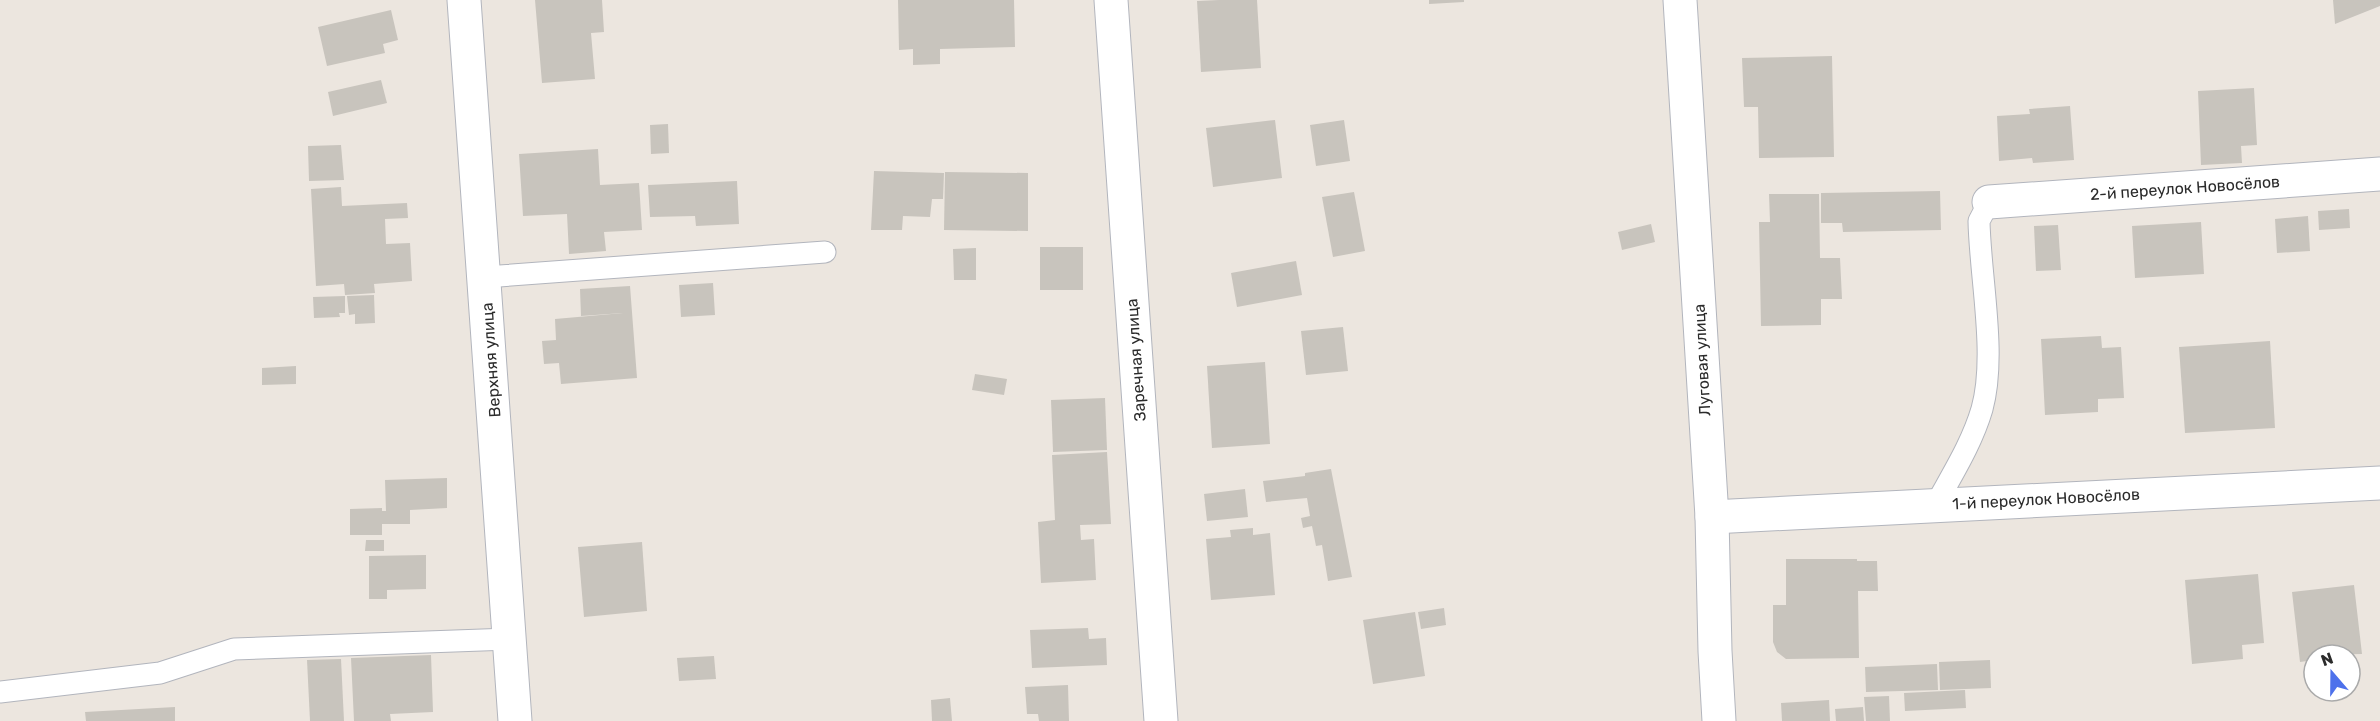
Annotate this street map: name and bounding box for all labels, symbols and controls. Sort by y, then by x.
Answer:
street label: 2-й переулок Новосёлов [2089,172,2281,204]
street label: Заречная улица [1122,298,1150,422]
street label: Верхняя улица [478,302,504,418]
street label: Луговая улица [1690,303,1714,417]
street label: 1-й переулок Новосёлов [1952,485,2140,513]
north arrow [2302,643,2362,703]
text: N [2318,648,2336,670]

